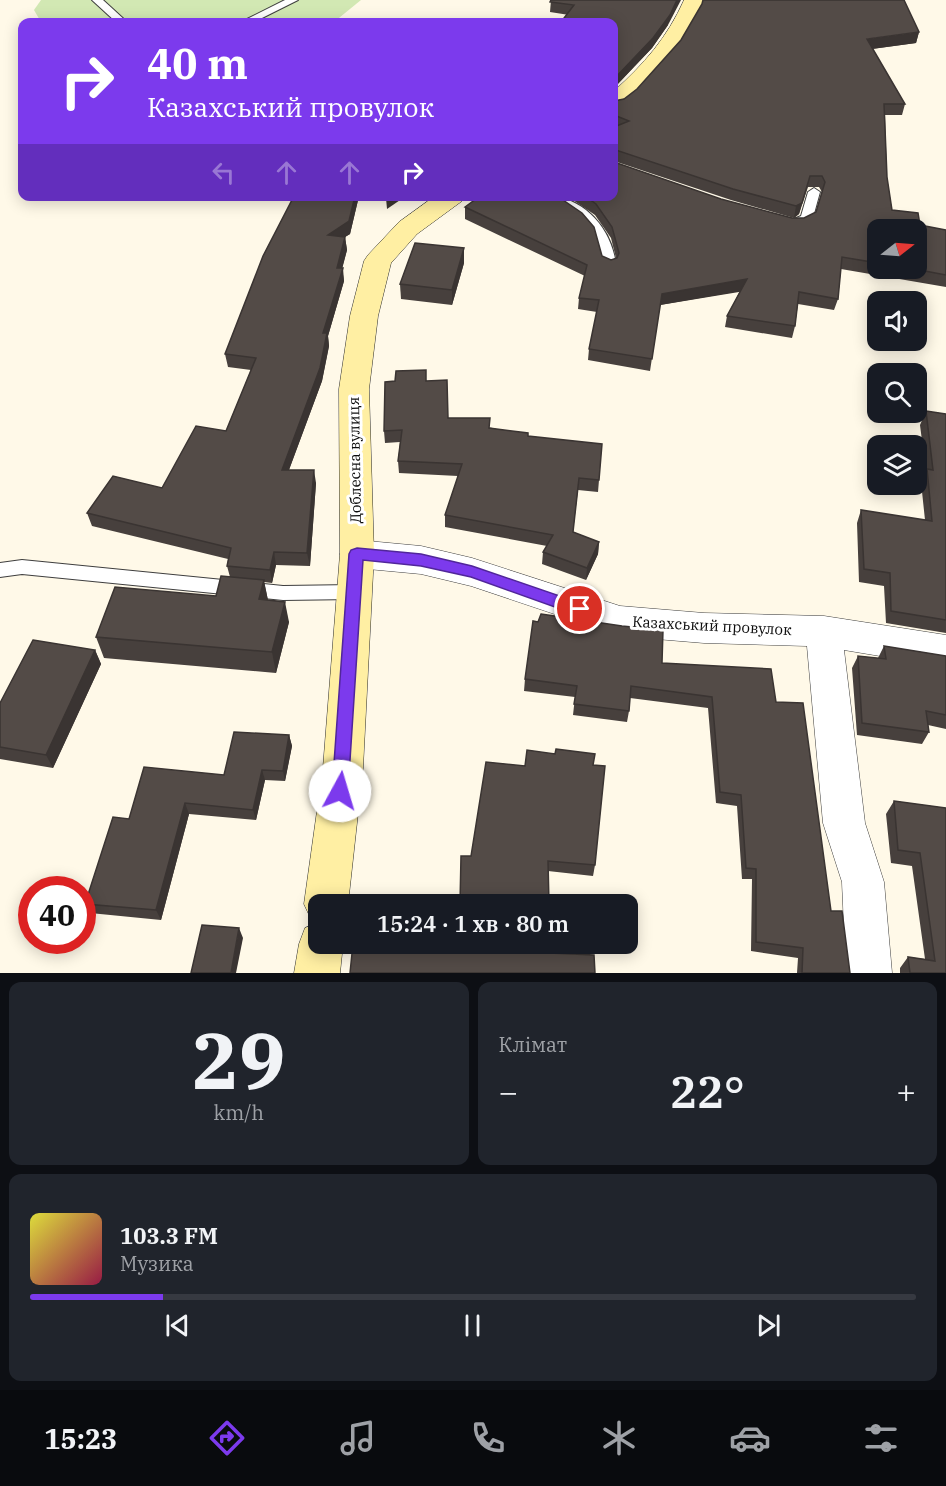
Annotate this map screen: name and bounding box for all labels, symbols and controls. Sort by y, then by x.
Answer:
text: 40 m [147,36,248,91]
icon: right [48,42,126,120]
text: Казахський провулок [147,89,434,124]
icon: left [207,156,240,189]
icon: ahead [270,156,303,189]
icon: ahead [333,156,366,189]
icon: right [396,156,429,189]
north arrow [867,219,927,279]
map controls [867,219,927,495]
button: sound [867,291,927,351]
button: search [867,363,927,423]
street label: Доблесна вулиця [344,397,365,523]
button: layers [867,435,927,495]
pin [554,583,605,634]
icon: arrive [563,592,596,625]
street label: Казахський провулок [632,612,792,639]
position arrow [308,759,372,823]
speed limit sign: 40 [18,876,96,954]
text: 15:24 · 1 хв · 80 m [377,909,569,938]
text: 29 [192,1009,286,1110]
text: Клімат [499,1031,567,1058]
text: 22° [670,1062,745,1120]
text: − [499,1070,518,1113]
text: + [896,1070,916,1113]
text: km/h [213,1099,264,1126]
text: 103.3 FM [120,1221,218,1250]
text: Музика [120,1250,194,1277]
icon: previous [161,1309,194,1342]
icon: pause [456,1309,489,1342]
icon: next [752,1309,785,1342]
icon: directions [206,1417,248,1459]
icon: music [337,1417,379,1459]
icon: phone [467,1417,509,1459]
icon: climate [598,1417,640,1459]
icon: car [729,1417,771,1459]
icon: filters [860,1417,902,1459]
text: 15:23 [44,1421,117,1456]

